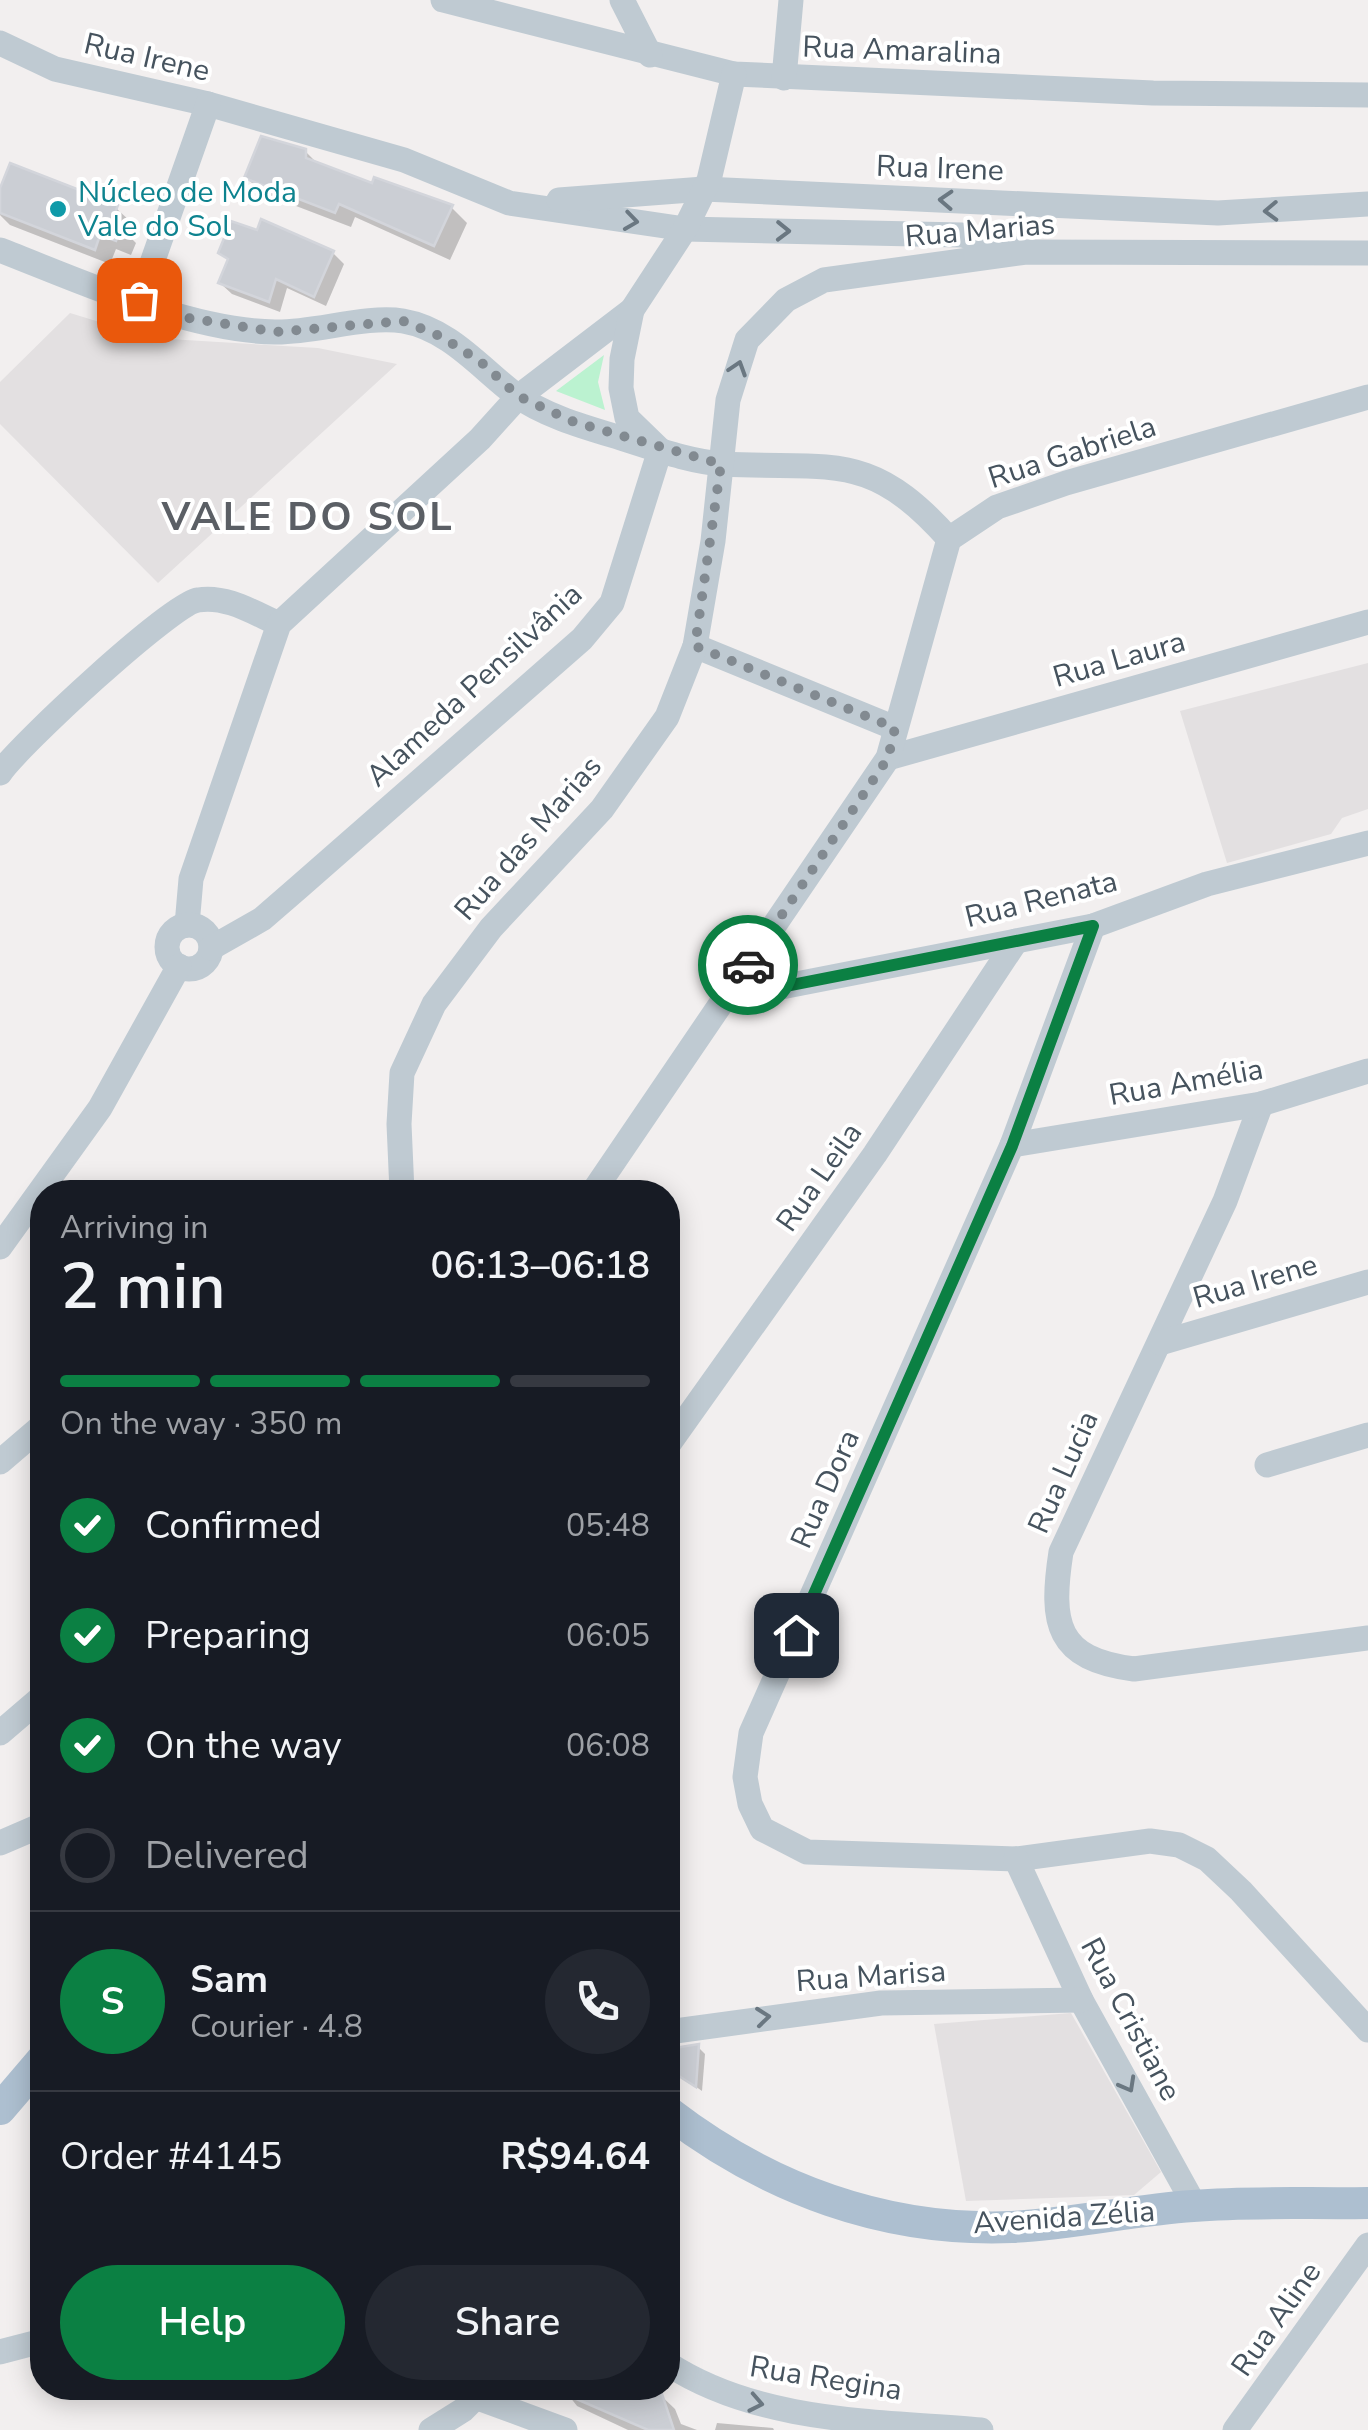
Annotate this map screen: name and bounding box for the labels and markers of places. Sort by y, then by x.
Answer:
place label: Núcleo de Moda Vale do Sol [77,172,297,247]
marker: Núcleo de Moda Vale do Sol [47,198,69,220]
pin [97,258,182,343]
pin [754,1593,839,1678]

